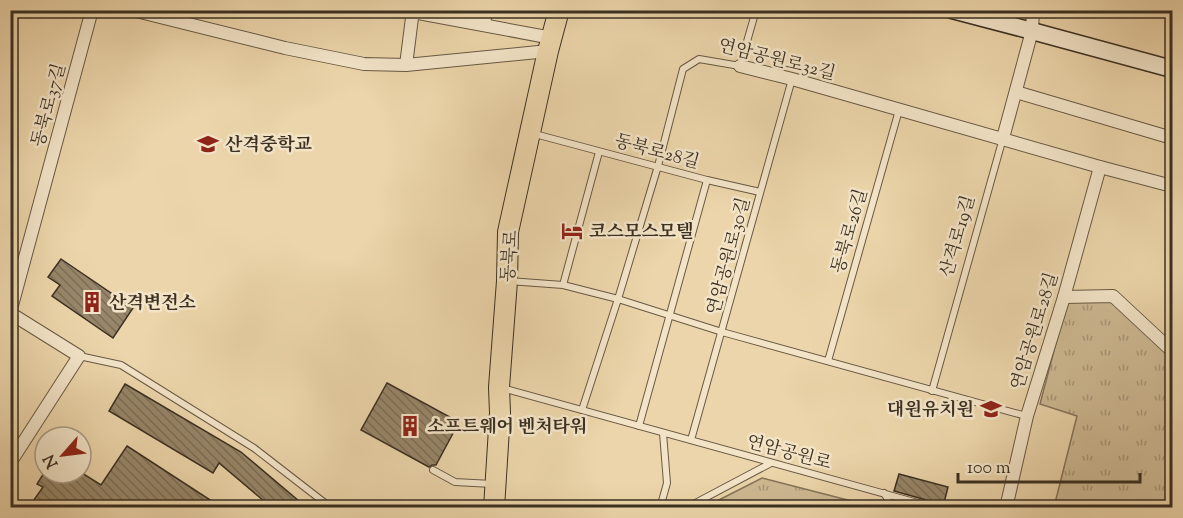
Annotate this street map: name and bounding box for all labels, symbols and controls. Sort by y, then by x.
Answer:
street label: 연암공원로32길 [715,34,838,88]
street label: 동북로37길 [26,61,74,150]
street label: 동북로28길 [611,129,702,177]
school or university icon: 산격중학교 [196,132,220,156]
place label: 산격중학교 [225,133,313,159]
street label: 동북로26길 [826,186,875,277]
street label: 산격로19길 [935,192,983,281]
street label: 연암공원로30길 [702,195,758,318]
hotel icon: 코스모스모텔 [560,219,584,243]
place label: 코스모스모텔 [589,220,693,246]
street label: 동북로 [496,229,526,283]
street label: 연암공원로28길 [1006,270,1066,394]
building icon: 산격변전소 [80,290,104,314]
place label: 산격변전소 [109,291,197,317]
school or university icon: 대원유치원 [979,397,1003,421]
place label: 대원유치원 [887,398,974,424]
building icon: 소프트웨어 벤처타워 [398,414,422,438]
place label: 소프트웨어 벤처타워 [427,415,587,441]
north arrow [33,425,93,485]
street label: 연암공원로 [743,430,834,478]
scale bar [958,446,1140,484]
text: N [39,450,65,472]
text: 100 m [967,456,1011,482]

